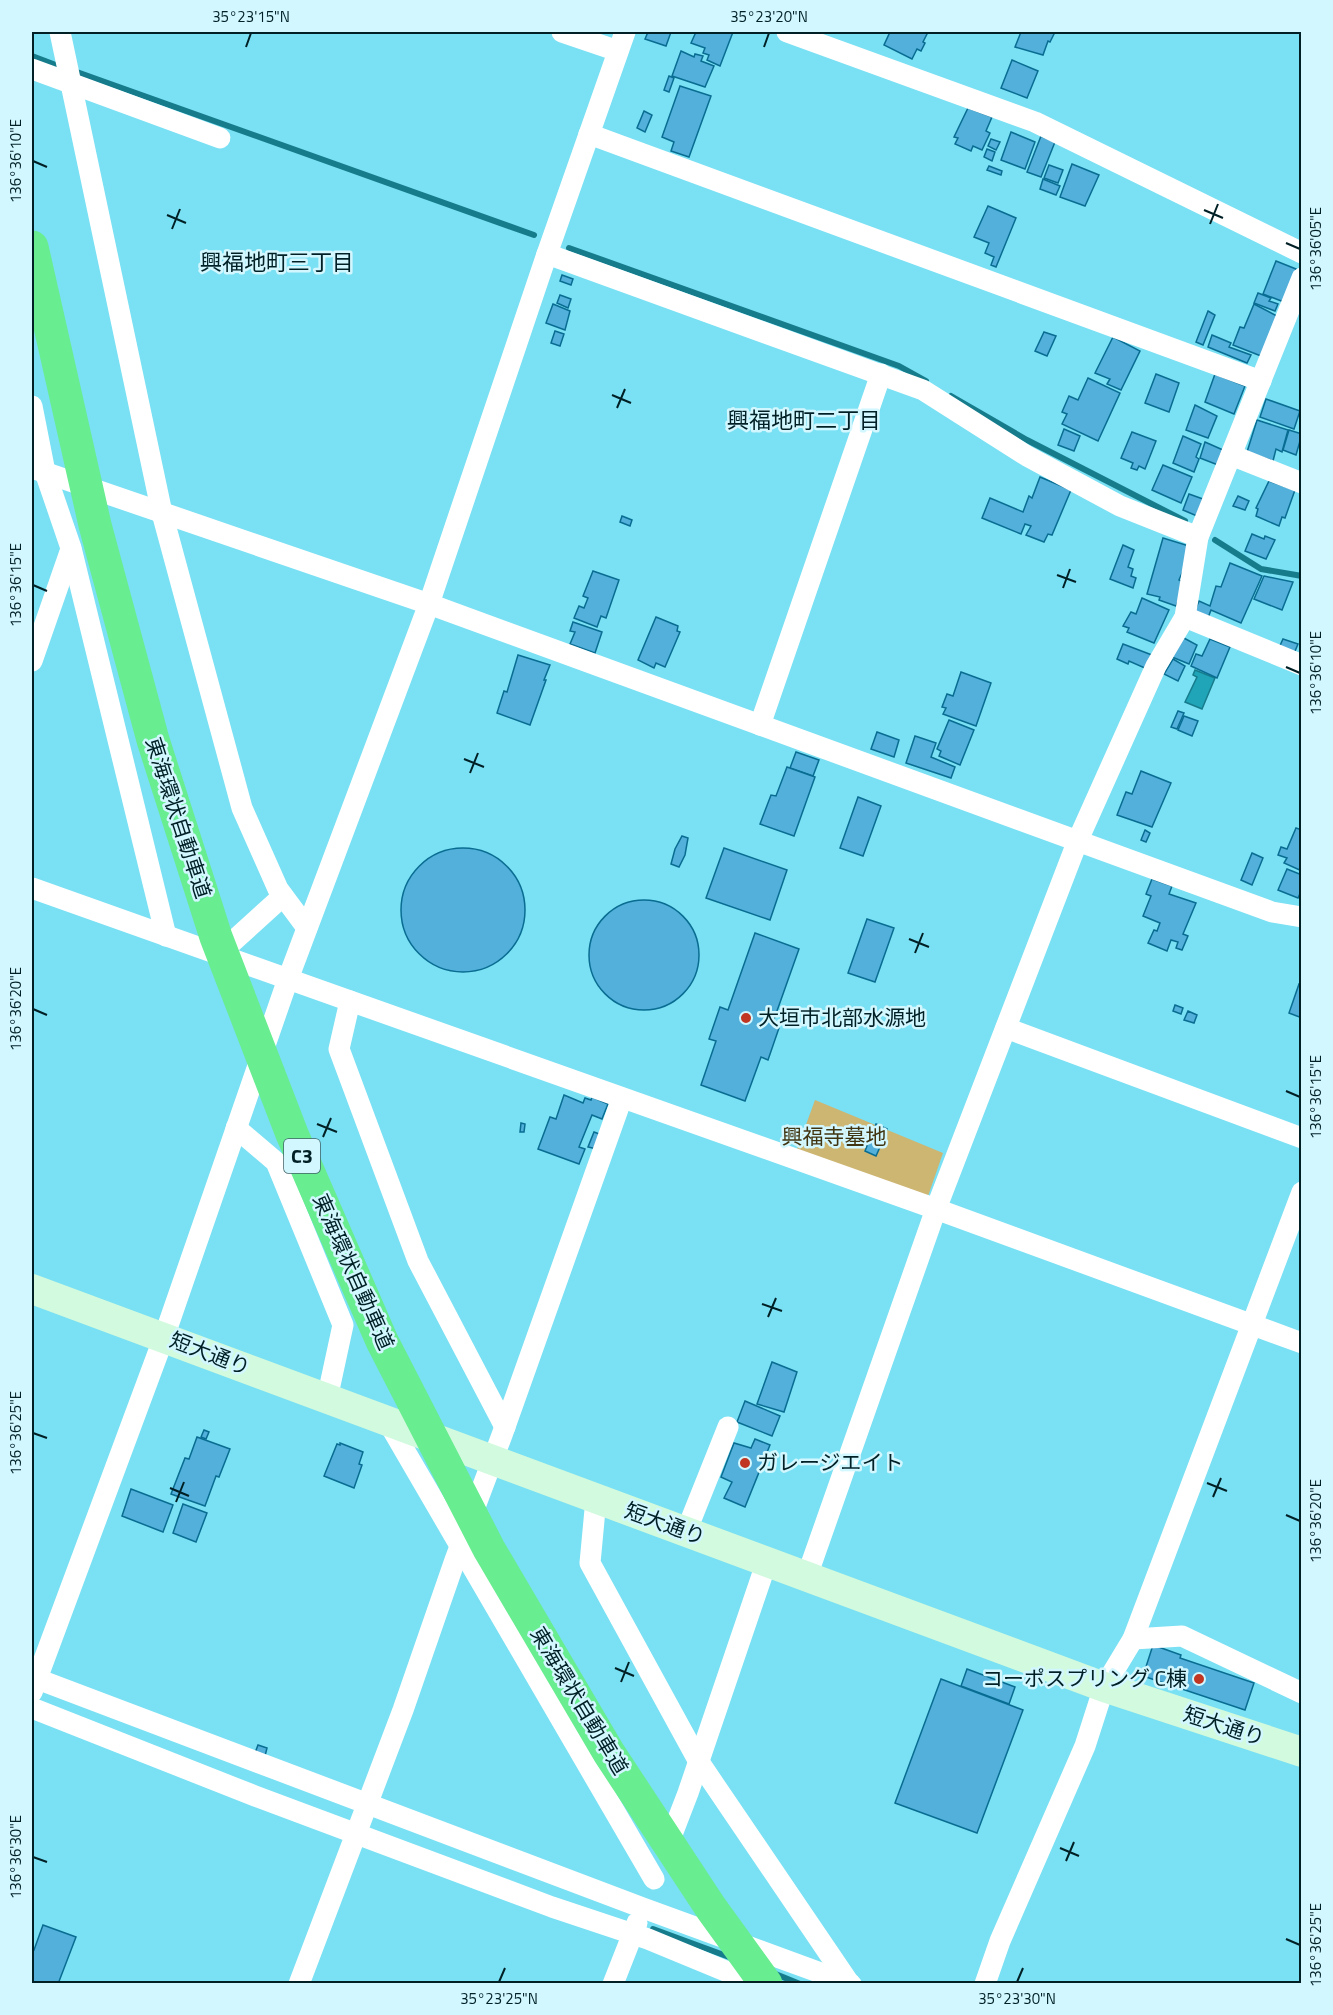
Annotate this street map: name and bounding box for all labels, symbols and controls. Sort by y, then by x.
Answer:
text: 35°23'15"N [212,5,290,28]
text: 35°23'20"N [730,5,808,28]
text: 136°36'10"E [4,119,27,203]
text: 136°36'05"E [1304,207,1327,291]
district label: 興福地町三丁目 [200,245,354,279]
district label: 興福地町二丁目 [727,403,881,437]
text: 136°36'15"E [4,543,27,627]
text: 136°36'10"E [1304,631,1327,715]
street label: 東海環状自動車道 [138,733,220,903]
text: 136°36'20"E [4,967,27,1051]
place label: 大垣市北部水源地 [758,1001,926,1033]
marker: 大垣市北部水源地 [739,1011,753,1025]
text: 136°36'15"E [1304,1055,1327,1139]
park label: 興福寺墓地 [782,1120,887,1152]
road number: C3 [284,1139,320,1173]
street label: 東海環状自動車道 [305,1188,403,1355]
street label: 短大通り [165,1323,255,1383]
text: 136°36'25"E [4,1391,27,1475]
place label: ガレージエイト [757,1446,904,1478]
marker: ガレージエイト [738,1456,752,1470]
text: 136°36'20"E [1304,1479,1327,1563]
street label: 短大通り [620,1494,710,1552]
street label: 東海環状自動車道 [523,1620,637,1781]
place label: コーポスプリング C棟 [982,1662,1187,1694]
marker: コーポスプリング C棟 [1192,1672,1206,1686]
street label: 短大通り [1179,1697,1269,1753]
text: 136°36'30"E [4,1815,27,1899]
text: 136°36'25"E [1304,1903,1327,1987]
text: 35°23'25"N [460,1987,538,2010]
text: 35°23'30"N [978,1987,1056,2010]

